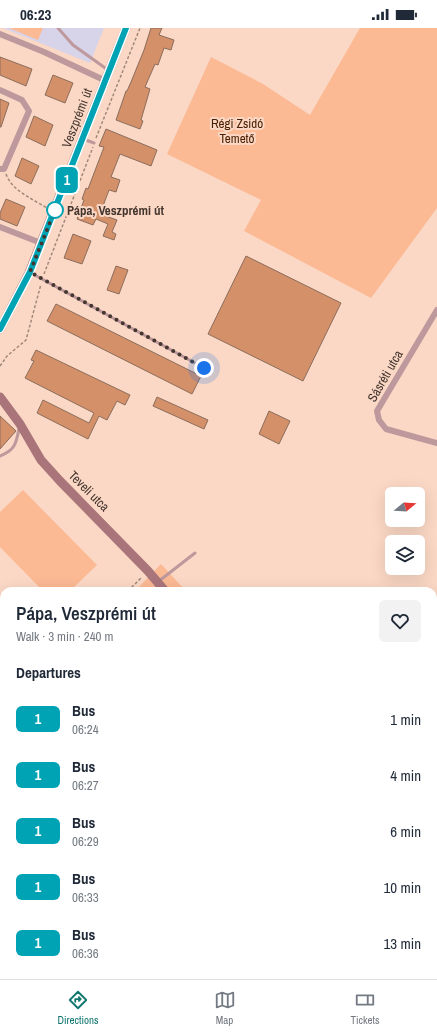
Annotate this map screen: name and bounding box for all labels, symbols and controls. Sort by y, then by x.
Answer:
text: 06:23 [20,4,51,25]
street label: Veszprémi út [58,86,96,150]
park label: Régi Zsidó Temető [211,115,263,147]
line badge: 1 [54,167,80,193]
text: 1 [64,171,70,189]
marker: Pápa, Veszprémi út [46,201,64,219]
place label: Pápa, Veszprémi út [67,202,164,219]
street label: Sásréti utca [363,347,407,405]
your location [194,358,214,378]
street label: Teveli utca [65,467,113,515]
north arrow [385,487,425,527]
map controls [385,487,425,575]
button: layers [385,535,425,575]
text: Pápa, Veszprémi út [16,600,156,626]
button: heart [379,600,421,642]
text: Walk · 3 min · 240 m [16,628,113,645]
text: Departures [16,662,81,683]
text: Bus [72,700,95,721]
text: 1 min [390,709,421,730]
text: 1 [35,710,41,728]
text: 06:24 [72,721,99,738]
text: Bus [72,756,95,777]
text: 4 min [390,765,421,786]
text: 1 [35,766,41,784]
text: 06:27 [72,777,99,794]
text: Bus [72,812,95,833]
text: 6 min [390,821,421,842]
text: 1 [35,822,41,840]
text: 06:29 [72,833,99,850]
text: Bus [72,868,95,889]
text: 10 min [383,877,421,898]
text: 1 [35,878,41,896]
text: 06:33 [72,889,99,906]
text: Bus [72,924,95,945]
text: 13 min [383,933,421,954]
text: 1 [35,934,41,952]
text: 06:36 [72,945,99,962]
tab: Directions [58,989,99,1027]
tab: Map [214,989,236,1027]
tab: Tickets [351,989,379,1027]

